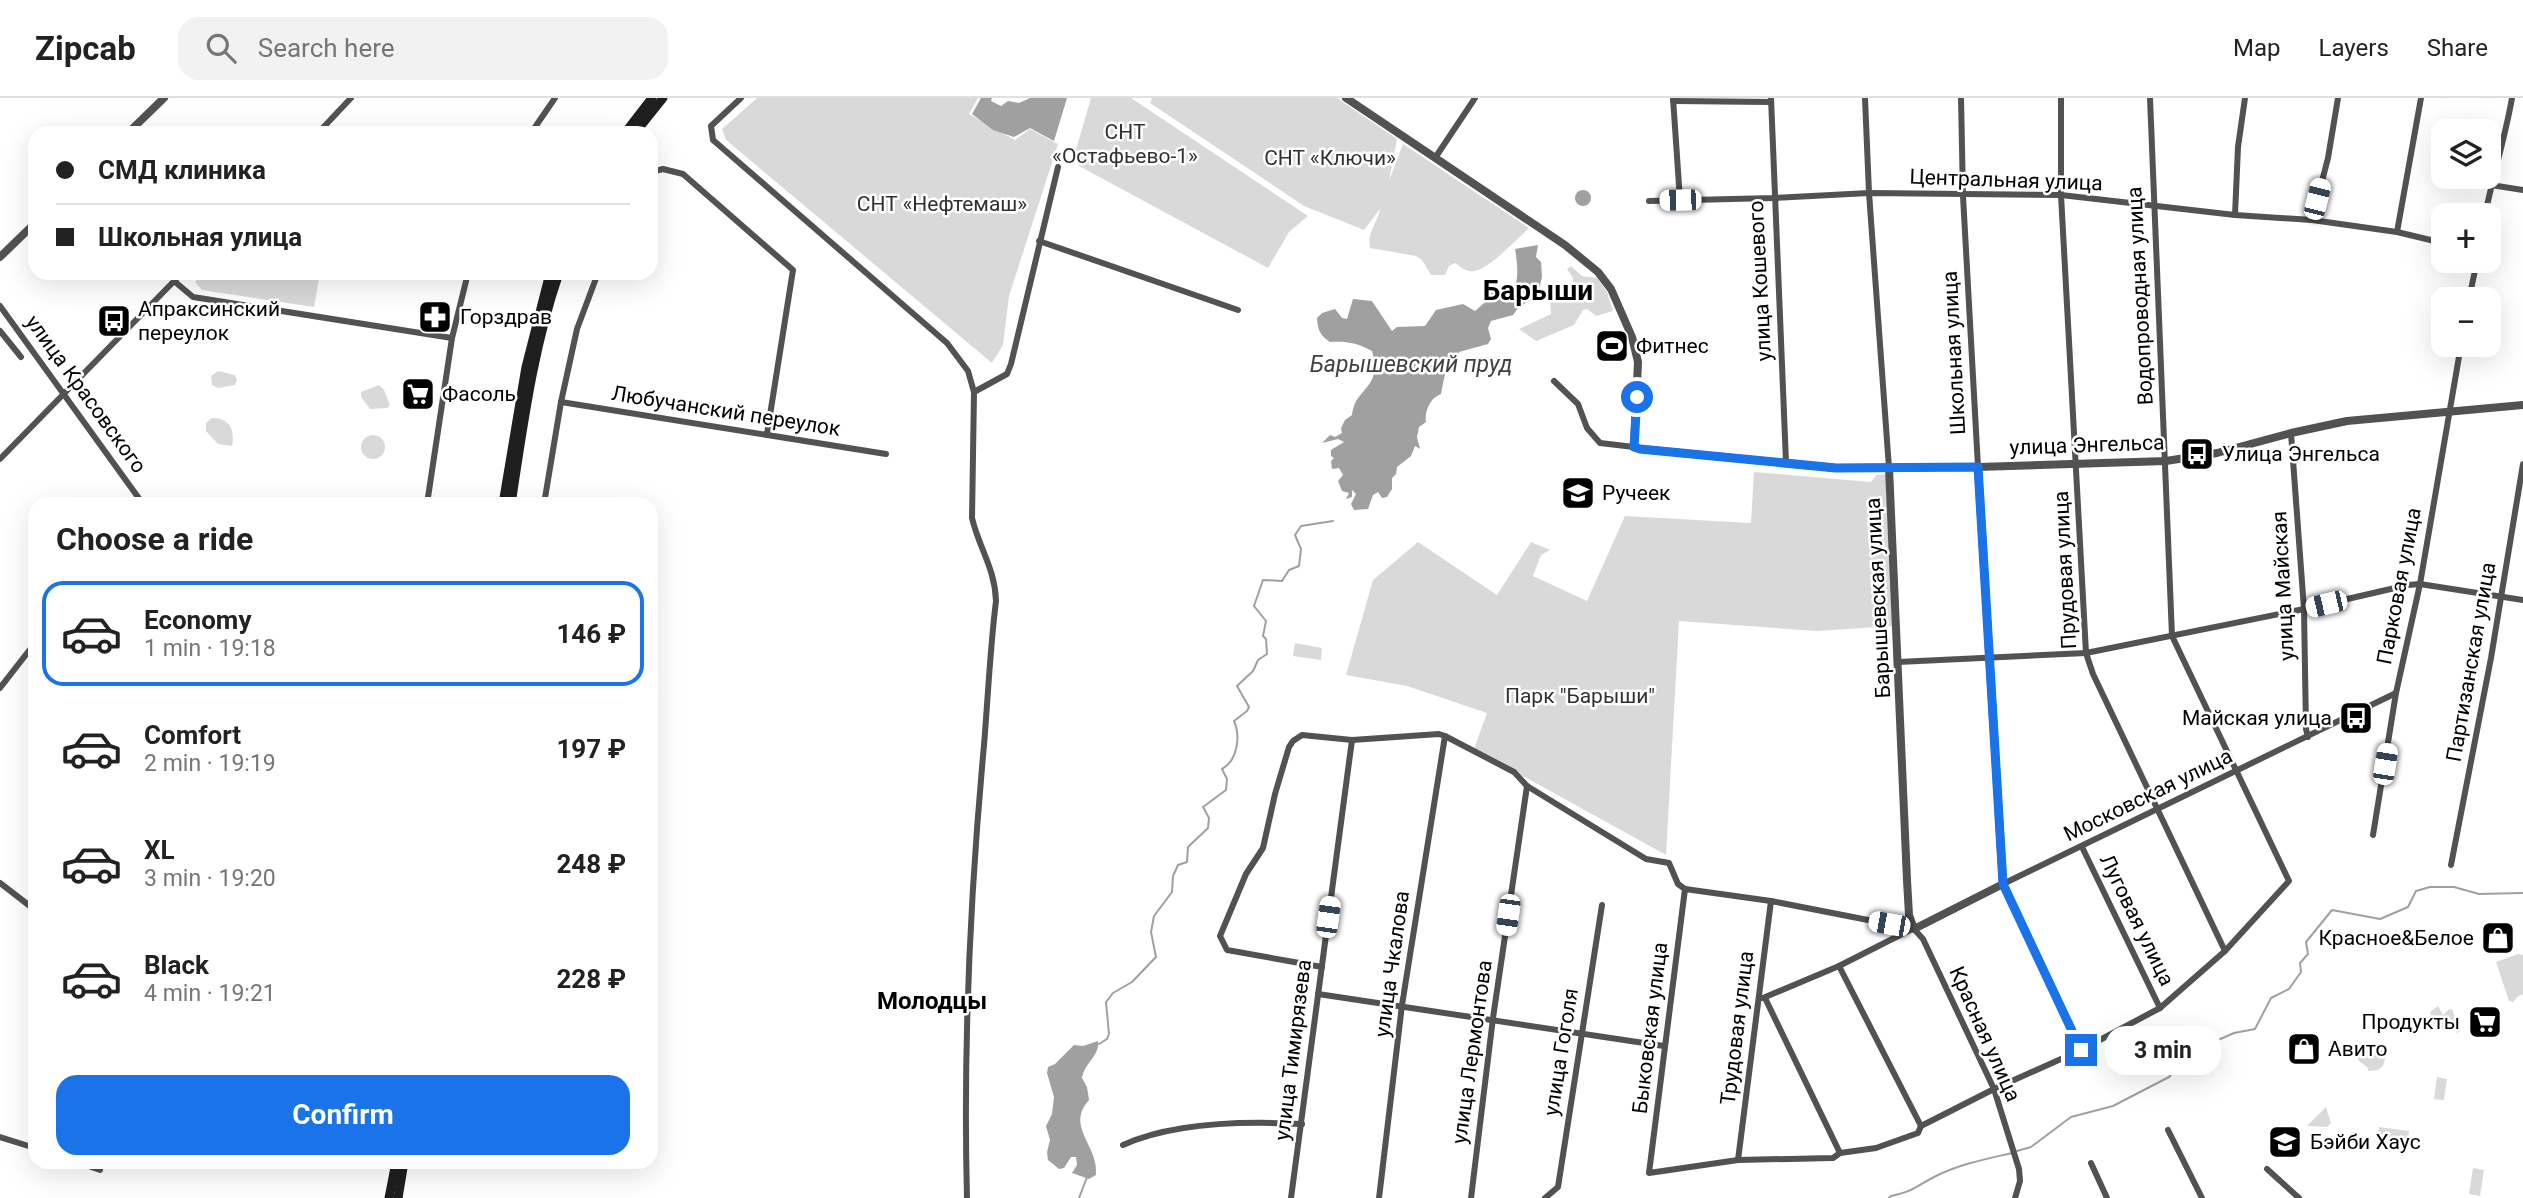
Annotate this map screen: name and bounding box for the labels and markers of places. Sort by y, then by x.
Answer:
place label: Апраксинский переулок [138,297,280,345]
pharmacy icon: Горздрав [416,298,454,336]
bus stop icon: Апраксинский переулок [95,302,133,340]
place label: Горздрав [460,305,552,329]
sports icon: Фитнес [1593,327,1631,365]
place label: Фитнес [1636,334,1709,358]
supermarket icon: Фасоль [399,375,437,413]
place label: Фасоль [442,382,516,406]
bus stop icon: Улица Энгельса [2178,435,2216,473]
place label: Улица Энгельса [2222,442,2380,466]
school or university icon: Ручеек [1559,474,1597,512]
place label: Ручеек [1602,481,1671,505]
bus stop icon: Майская улица [2337,699,2375,737]
place label: Майская улица [2182,706,2332,730]
shop icon: Красное&Белое [2479,919,2517,957]
place label: Красное&Белое [2319,926,2474,950]
supermarket icon: Продукты [2466,1003,2504,1041]
place label: Продукты [2362,1010,2460,1034]
shop icon: Авито [2285,1030,2323,1068]
place label: Авито [2328,1037,2387,1061]
school or university icon: Бэйби Хаус [2266,1123,2304,1161]
place label: Бэйби Хаус [2310,1130,2421,1154]

